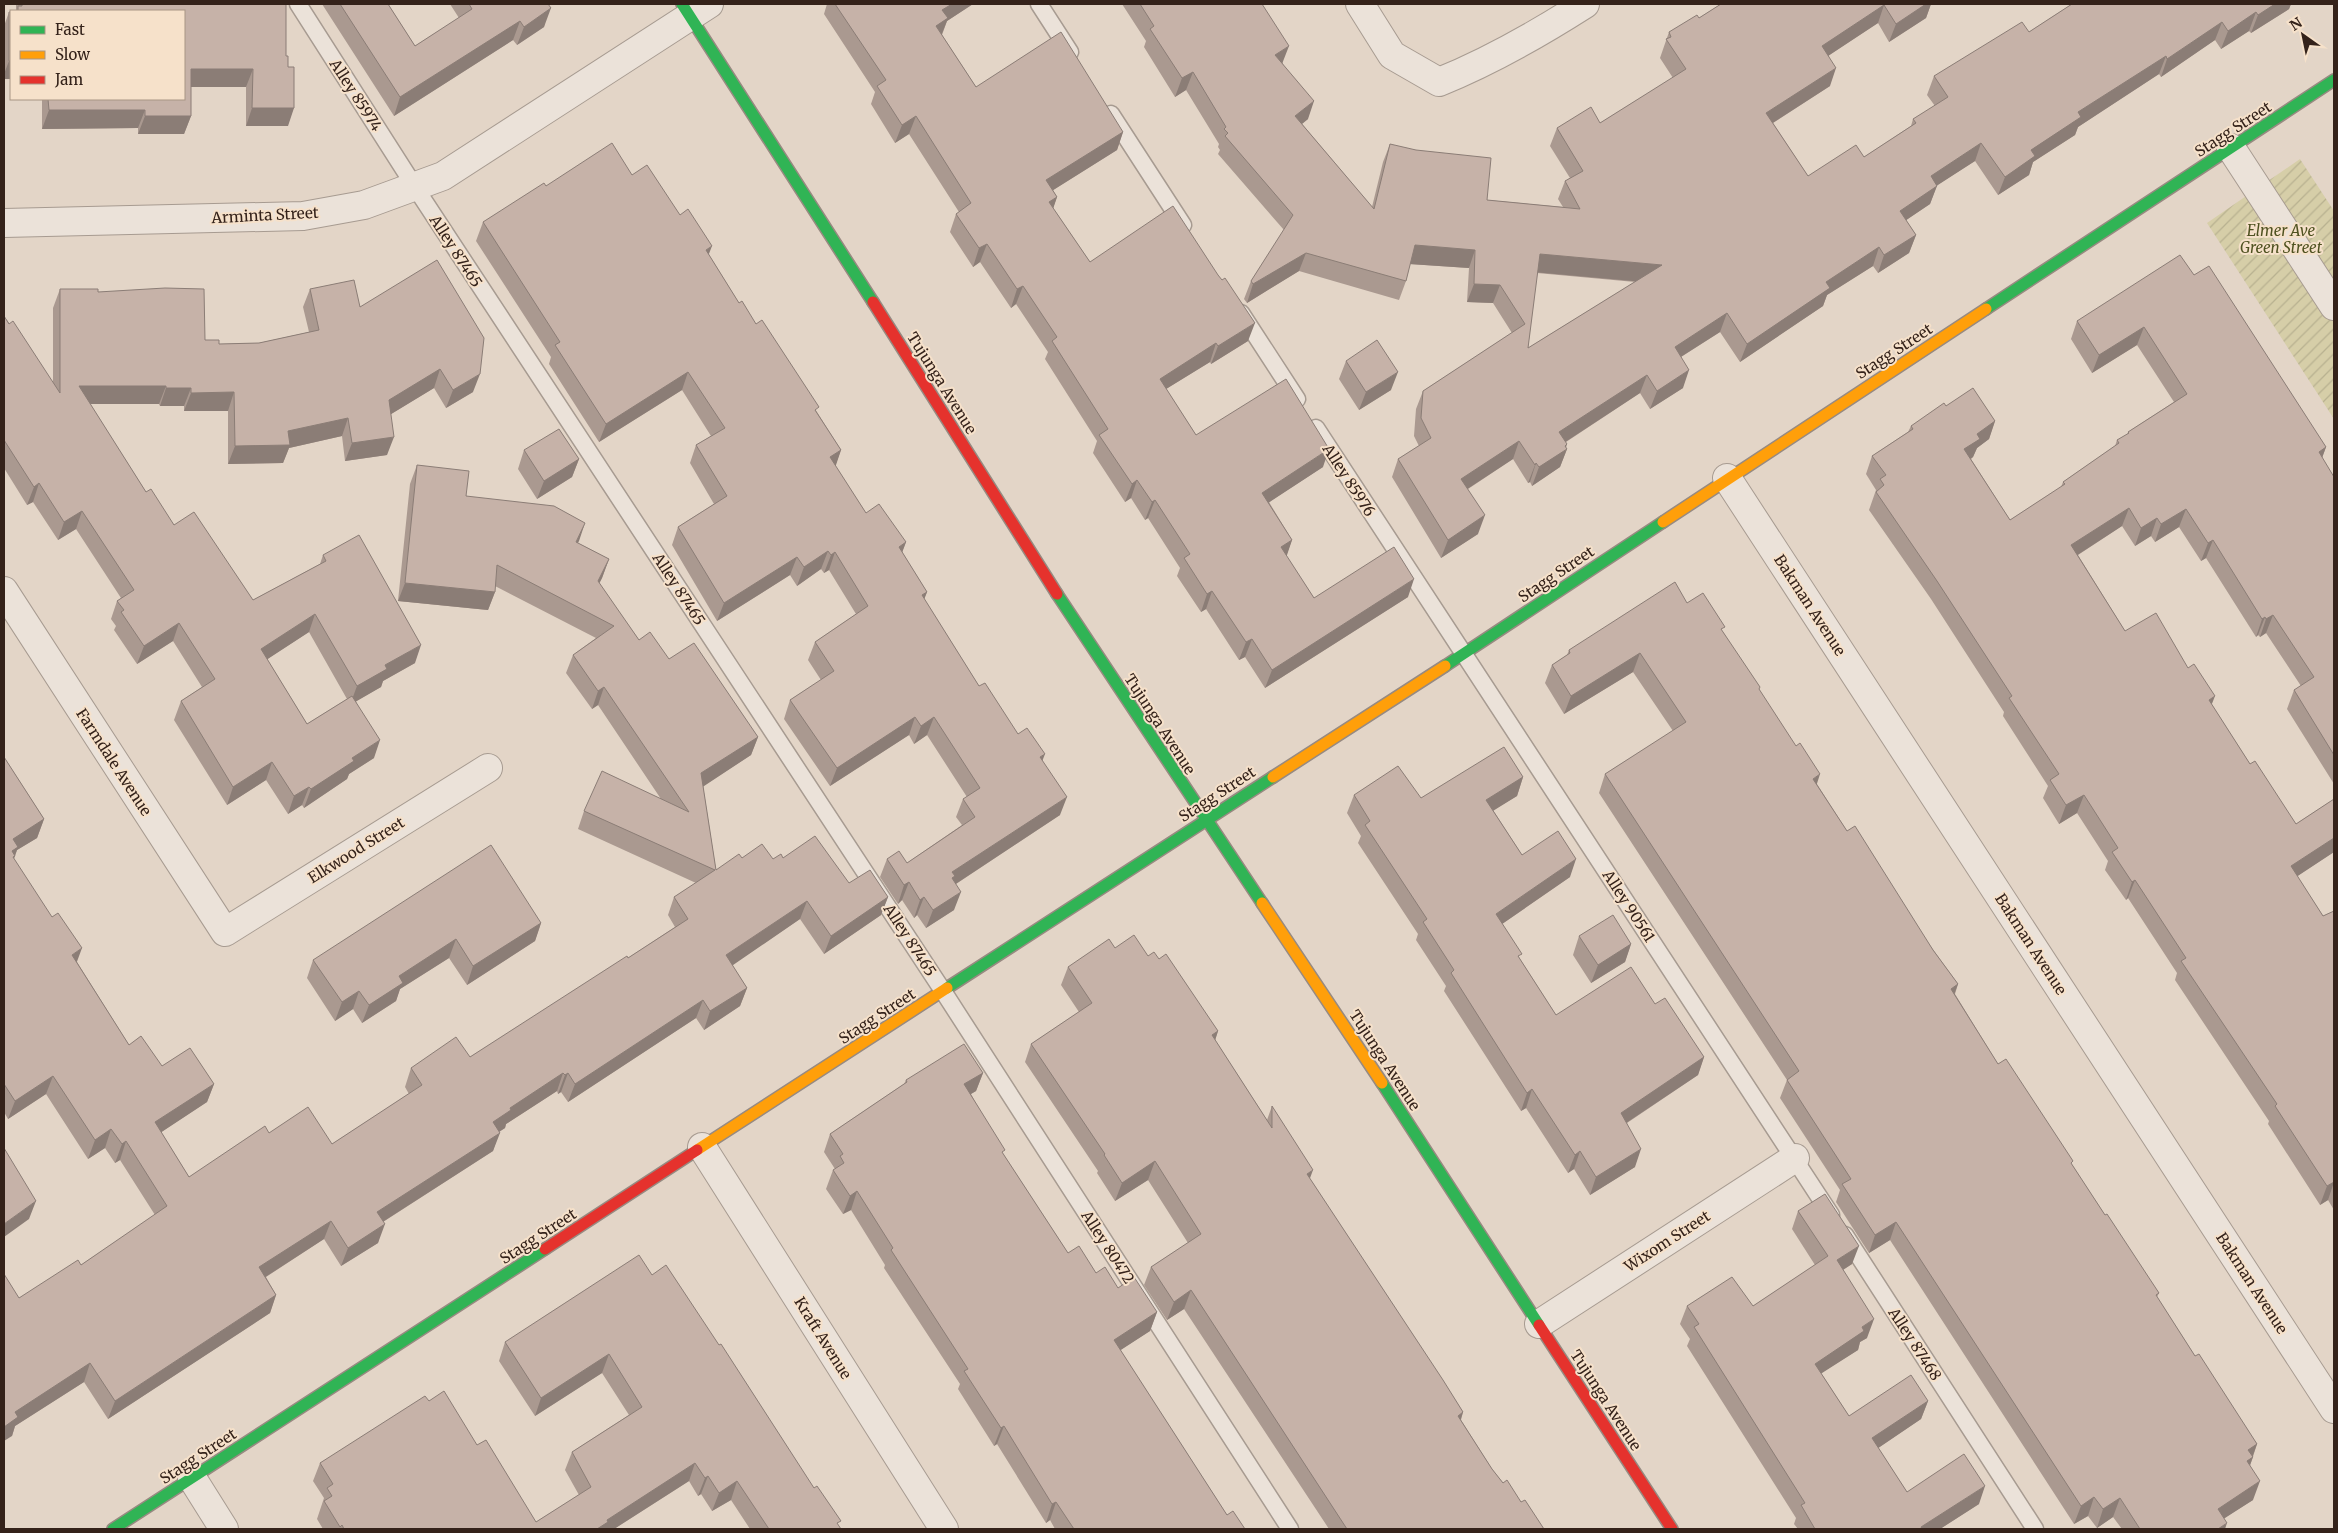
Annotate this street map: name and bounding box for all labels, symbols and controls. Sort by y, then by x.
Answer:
legend [10,10,185,100]
north arrow [2278,10,2328,60]
text: N [2286,14,2305,35]
text: Fast [55,20,85,39]
text: Slow [55,45,90,64]
street label: Alley 85974 [325,55,386,135]
text: Jam [54,70,83,89]
street label: Stagg Street [2191,97,2275,161]
street label: Arminta Street [210,203,319,227]
street label: Alley 87465 [425,210,486,291]
park label: Elmer Ave Green Street [2240,221,2323,257]
street label: Stagg Street [1852,319,1936,383]
street label: Tujunga Avenue [903,329,981,438]
street label: Alley 85976 [1318,439,1379,520]
street label: Stagg Street [1514,542,1598,606]
street label: Alley 87465 [648,548,709,629]
street label: Bakman Avenue [1770,551,1850,659]
street label: Tujunga Avenue [1120,670,1200,778]
street label: Farmdale Avenue [72,705,156,819]
street label: Stagg Street [1175,762,1259,826]
street label: Elkwood Street [304,813,408,887]
street label: Alley 90561 [1598,866,1659,946]
street label: Bakman Avenue [1991,890,2071,998]
street label: Alley 87465 [879,899,940,980]
street label: Stagg Street [835,984,919,1048]
street label: Tujunga Avenue [1345,1006,1425,1114]
street label: Stagg Street [496,1204,580,1268]
street label: Alley 80472 [1077,1206,1139,1287]
street label: Wixom Street [1620,1206,1714,1276]
street label: Bakman Avenue [2212,1229,2292,1337]
street label: Kraft Avenue [790,1293,856,1383]
street label: Alley 87468 [1884,1303,1946,1384]
street label: Tujunga Avenue [1566,1346,1646,1454]
street label: Stagg Street [156,1424,240,1488]

